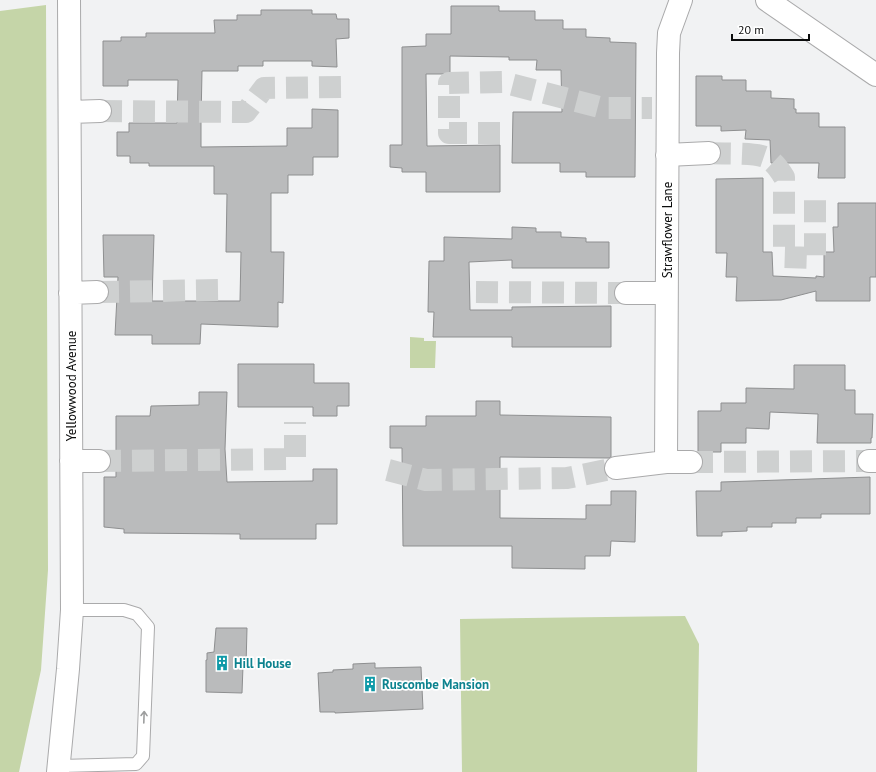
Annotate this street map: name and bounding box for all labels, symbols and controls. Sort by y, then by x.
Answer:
scale bar [732,16,809,42]
text: 20 m [738,22,764,37]
street label: Strawflower Lane [659,182,676,278]
street label: Yellowwood Avenue [63,331,80,441]
building icon: Hill House [213,654,231,672]
place label: Hill House [234,655,292,672]
building icon: Ruscombe Mansion [361,675,379,693]
place label: Ruscombe Mansion [382,676,489,693]
one-way arrow [141,711,148,724]

